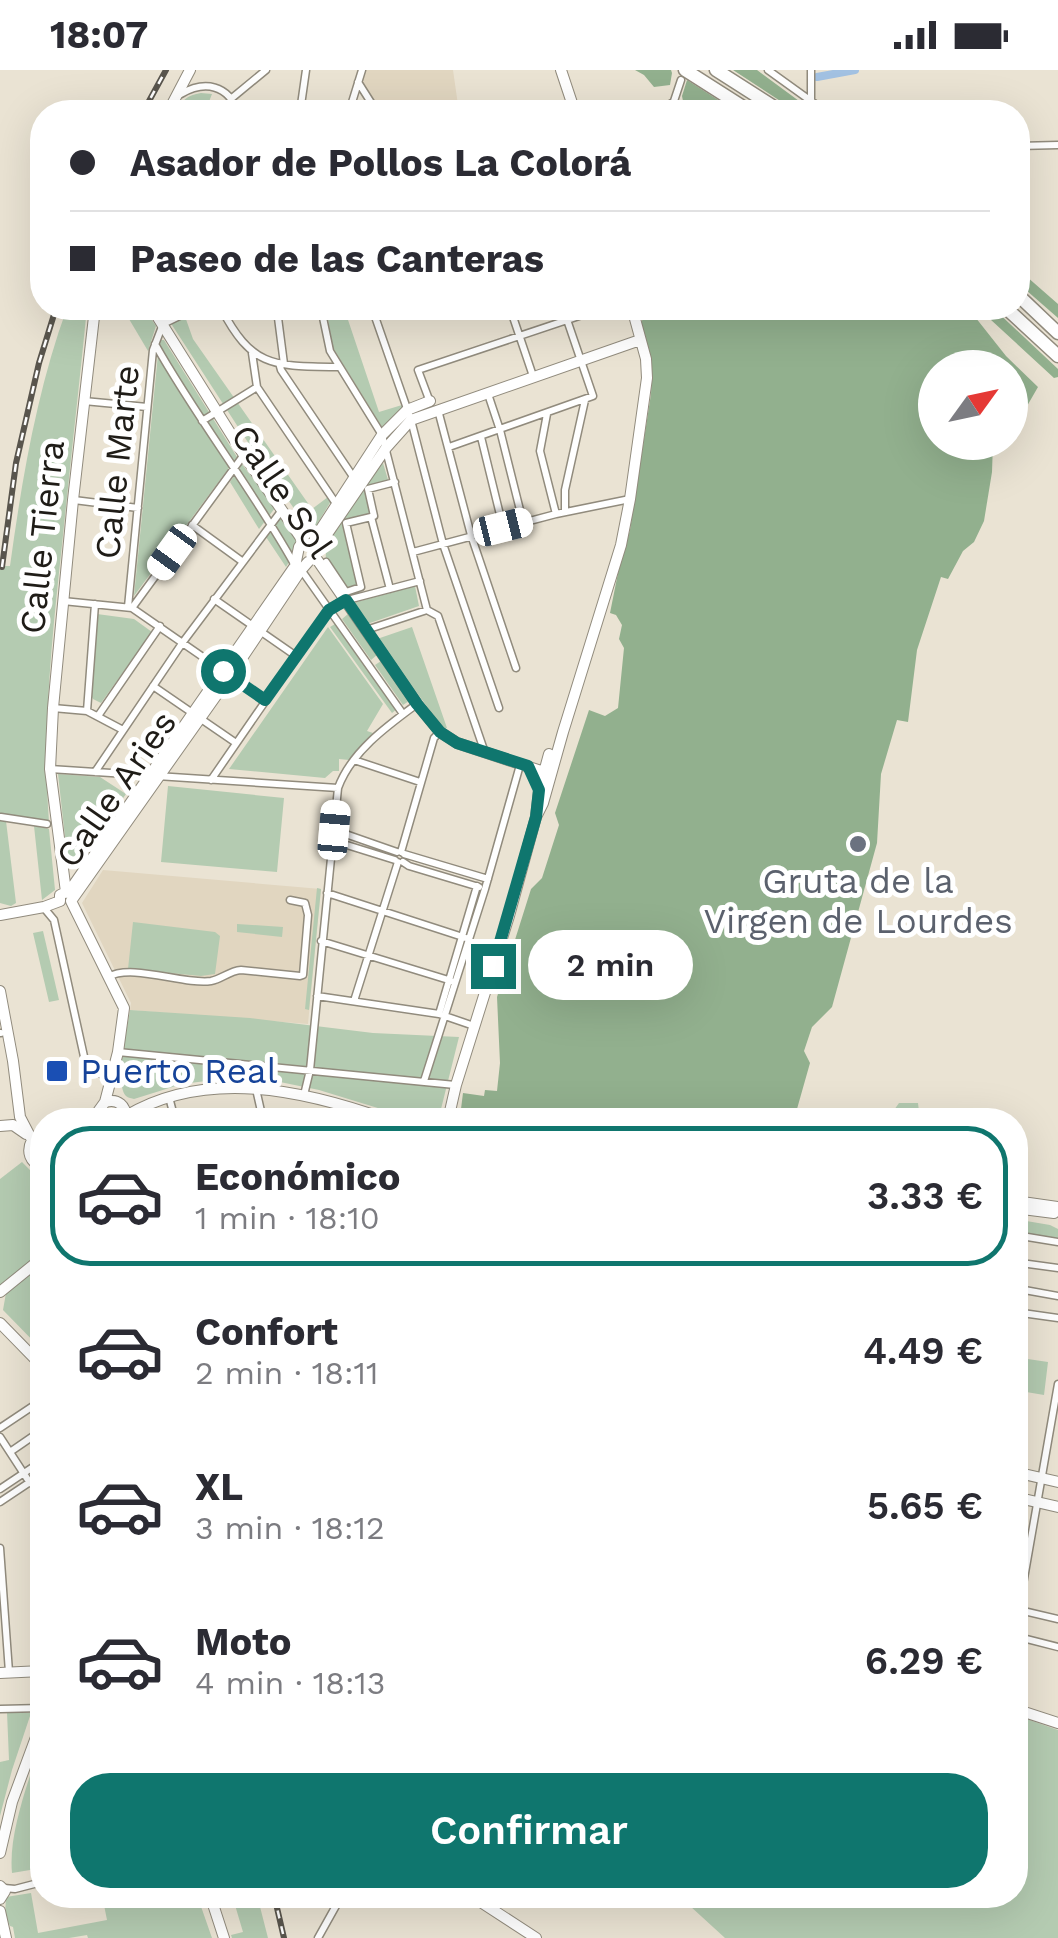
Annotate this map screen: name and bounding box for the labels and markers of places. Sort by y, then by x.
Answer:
marker: Gruta de la Virgen de Lourdes [847,833,869,855]
place label: Gruta de la Virgen de Lourdes [703,860,1013,942]
place label: Puerto Real [80,1050,278,1092]
marker: Puerto Real [44,1058,70,1084]

